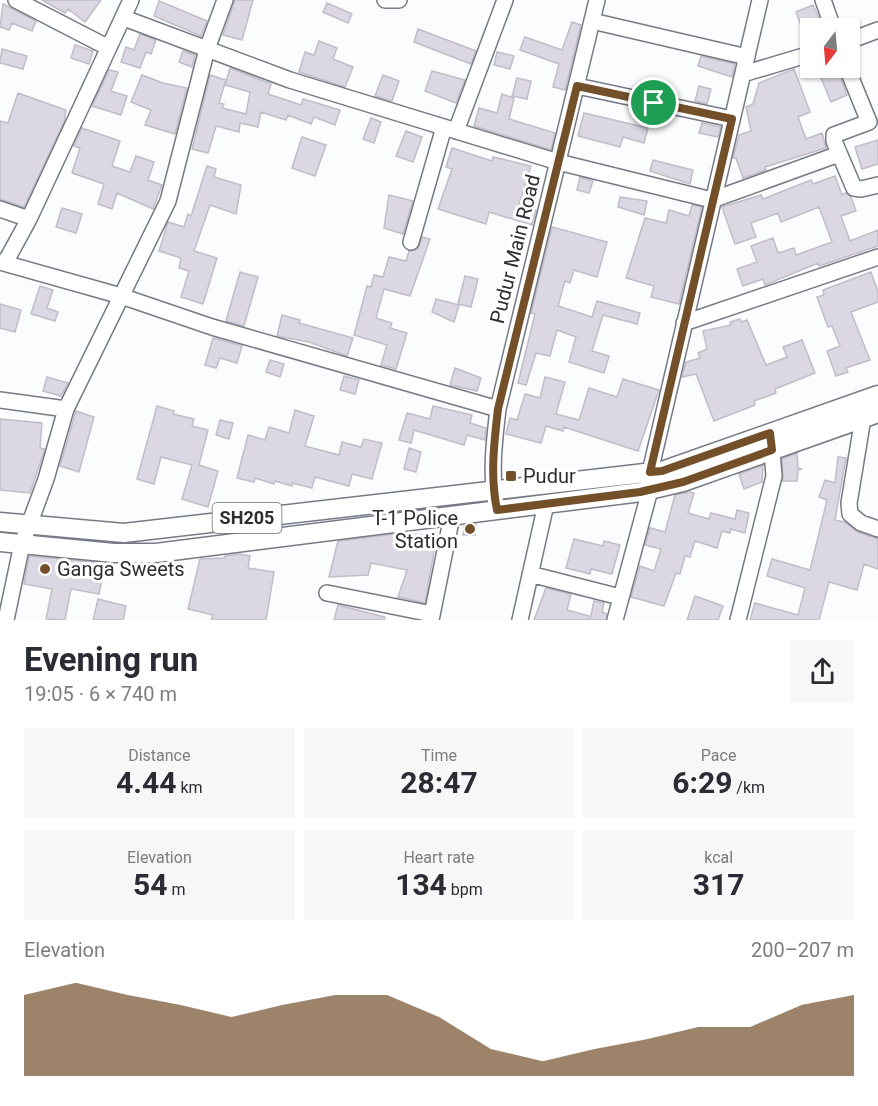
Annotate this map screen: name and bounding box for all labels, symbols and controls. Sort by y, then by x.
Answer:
north arrow [800,18,860,78]
map controls [800,18,860,78]
pin [628,77,679,128]
icon: arrive [637,86,670,119]
street label: Pudur Main Road [485,172,545,326]
place label: Pudur [523,464,576,488]
marker: Pudur [504,469,518,483]
road number: SH205 [212,503,282,533]
place label: T-1 Police Station [372,506,458,553]
marker: T-1 Police Station [463,522,477,536]
place label: Ganga Sweets [57,557,185,581]
marker: Ganga Sweets [38,562,52,576]
text: Evening run [24,640,198,679]
button: share [791,640,854,703]
text: 19:05 · 6 × 740 m [24,682,177,706]
text: Distance [128,746,190,765]
text: Time [421,746,457,765]
text: Pace [701,746,736,765]
text: 4.44 [116,765,176,800]
text: 28:47 [400,765,478,800]
text: 6:29 [672,765,732,800]
text: km [176,778,203,797]
text: /km [732,778,765,797]
text: Elevation [127,848,192,867]
text: Heart rate [403,848,475,867]
text: kcal [704,848,733,867]
text: 54 [133,867,168,902]
text: 134 [395,867,447,902]
text: 317 [693,867,744,902]
text: m [168,880,186,899]
text: bpm [447,880,483,899]
text: Elevation [24,938,105,962]
text: 200–207 m [751,938,854,962]

